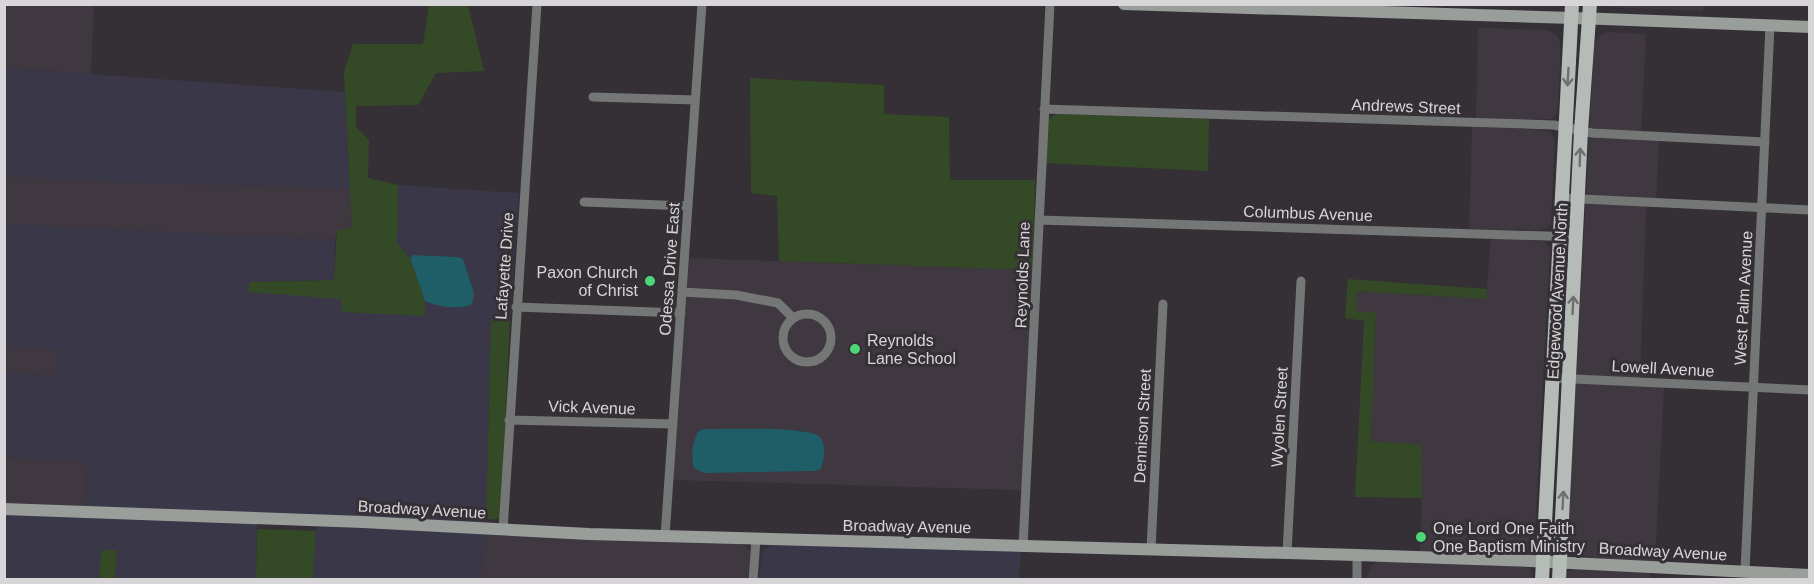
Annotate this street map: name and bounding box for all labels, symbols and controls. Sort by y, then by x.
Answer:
one-way arrow [1562,66,1573,86]
street label: Andrews Street [1351,96,1461,117]
one-way arrow [1575,148,1586,168]
street label: Odessa Drive East [656,201,683,336]
street label: Edgewood Avenue North [1544,202,1571,380]
street label: Columbus Avenue [1243,203,1373,224]
street label: Lafayette Drive [492,212,517,320]
street label: Reynolds Lane [1012,221,1033,329]
street label: West Palm Avenue [1731,230,1756,366]
place label: Paxon Church of Christ [537,264,639,299]
marker: Paxon Church of Christ [643,274,657,288]
one-way arrow [1567,296,1578,316]
place label: Reynolds Lane School [867,332,956,367]
marker: Reynolds Lane School [848,342,862,356]
street label: Lowell Avenue [1611,357,1715,380]
street label: Wyolen Street [1268,366,1291,468]
street label: Dennison Street [1131,368,1154,484]
street label: Vick Avenue [548,397,636,418]
one-way arrow [1557,491,1568,511]
street label: Broadway Avenue [357,498,487,521]
street label: Broadway Avenue [843,517,972,536]
place label: One Lord One Faith One Baptism Ministry [1433,520,1585,555]
marker: One Lord One Faith One Baptism Ministry [1414,530,1428,544]
street label: Broadway Avenue [1598,540,1728,563]

